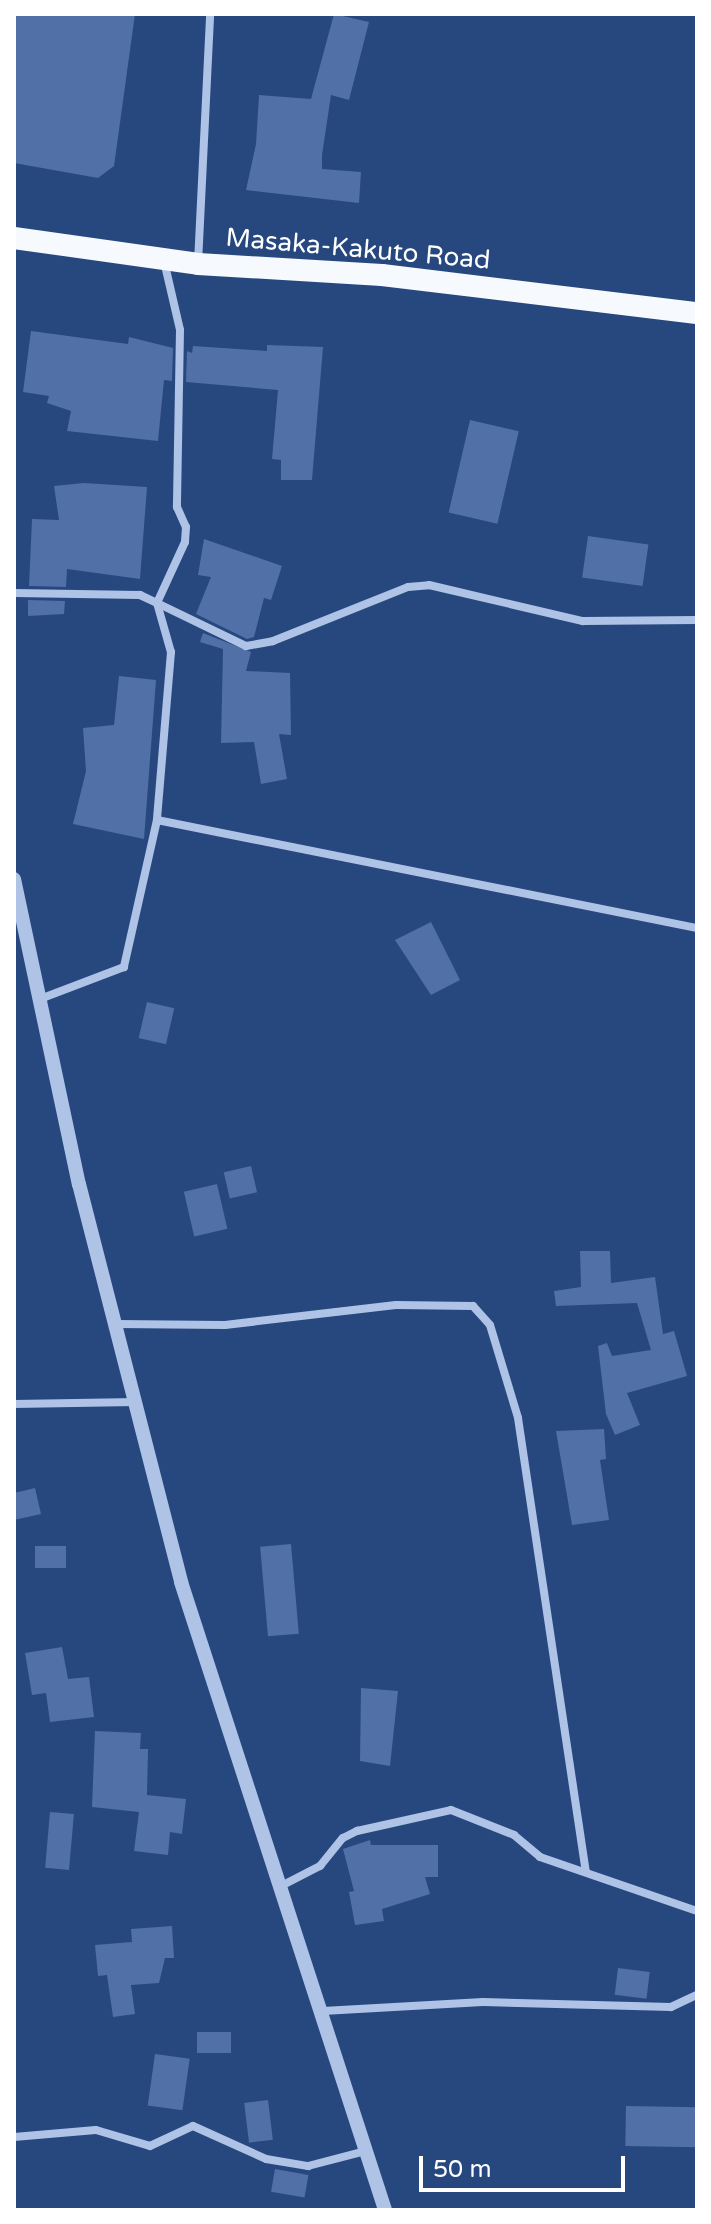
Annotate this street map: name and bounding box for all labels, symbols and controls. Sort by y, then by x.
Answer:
street label: Masaka-Kakuto Road [224,222,492,276]
scale bar [423,2140,629,2190]
text: 50 m [433,2155,491,2184]

